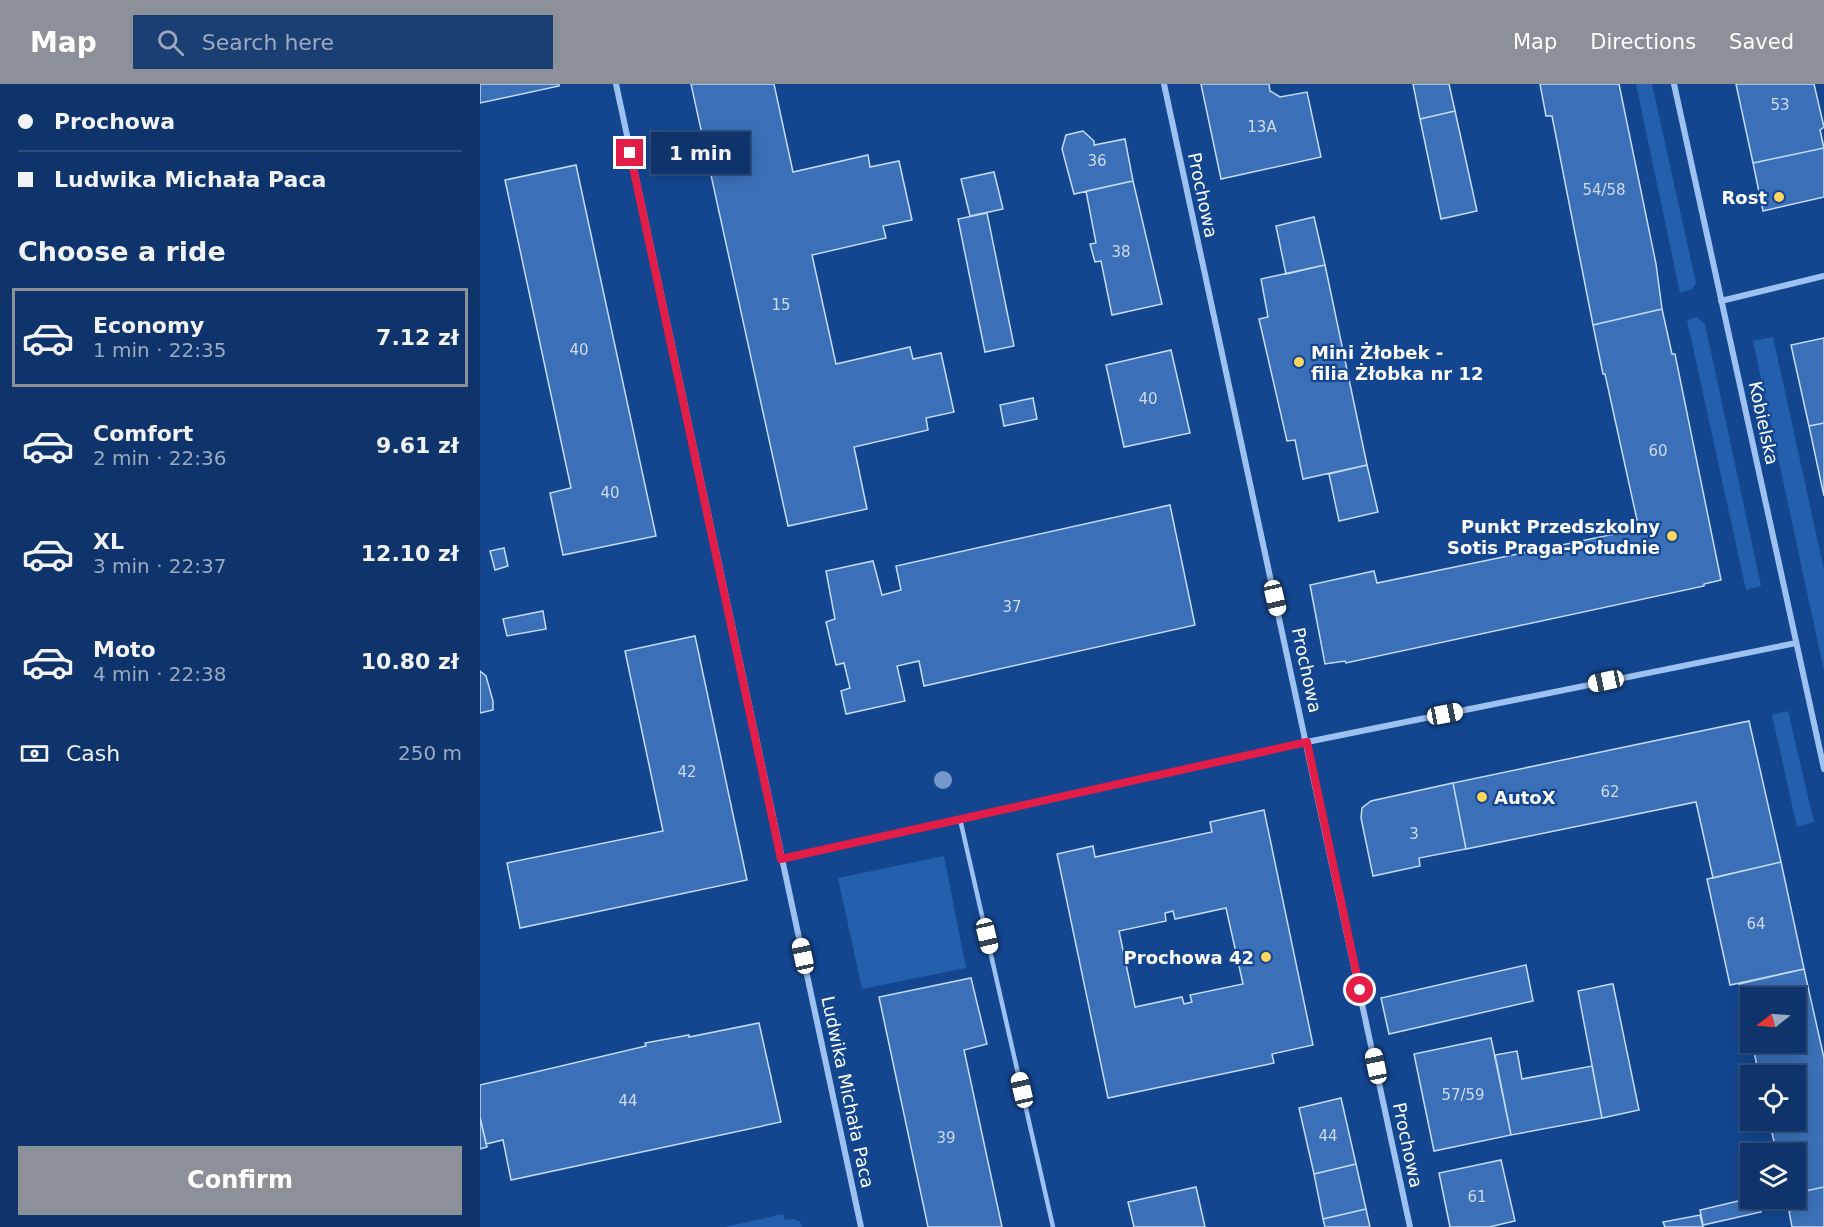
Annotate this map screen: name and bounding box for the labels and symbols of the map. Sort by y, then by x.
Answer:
house number: 53 [1770,96,1790,114]
house number: 13A [1247,118,1277,136]
callout: 1 min [651,132,750,174]
route end [616,139,643,166]
street label: Prochowa [1184,150,1222,240]
house number: 36 [1087,152,1107,170]
house number: 54/58 [1582,181,1626,199]
place label: Rost [1721,187,1767,208]
marker: Rost [1772,190,1786,204]
house number: 38 [1111,243,1131,261]
house number: 15 [771,296,791,314]
house number: 40 [569,341,589,359]
place label: Mini Żłobek - filia Żłobka nr 12 [1311,342,1483,384]
marker: Mini Żłobek - filia Żłobka nr 12 [1292,355,1306,369]
street label: Kobielska [1745,379,1783,467]
house number: 40 [1138,390,1158,408]
house number: 60 [1648,442,1668,460]
house number: 40 [600,484,620,502]
place label: Punkt Przedszkolny Sotis Praga-Południe [1447,516,1660,558]
marker: Punkt Przedszkolny Sotis Praga-Południe [1665,529,1679,543]
car [1262,578,1288,618]
house number: 37 [1002,598,1022,616]
street label: Prochowa [1288,625,1326,715]
car [1587,668,1625,694]
car [1426,702,1464,726]
house number: 42 [677,763,697,781]
house number: 62 [1600,783,1620,801]
place label: AutoX [1494,787,1556,808]
marker: AutoX [1475,790,1489,804]
house number: 3 [1409,825,1419,843]
house number: 64 [1746,915,1766,933]
car [974,916,1000,956]
car [790,937,816,975]
place label: Prochowa 42 [1124,947,1254,968]
marker: Prochowa 42 [1259,950,1273,964]
route start [1346,976,1373,1003]
north arrow [1740,987,1806,1053]
street label: Ludwika Michała Paca [817,994,879,1190]
car [1363,1047,1389,1085]
car [1009,1070,1035,1110]
house number: 57/59 [1441,1086,1485,1104]
house number: 44 [618,1092,638,1110]
street label: Prochowa [1389,1100,1427,1190]
house number: 44 [1318,1127,1338,1145]
house number: 39 [936,1129,956,1147]
house number: 61 [1467,1188,1487,1206]

